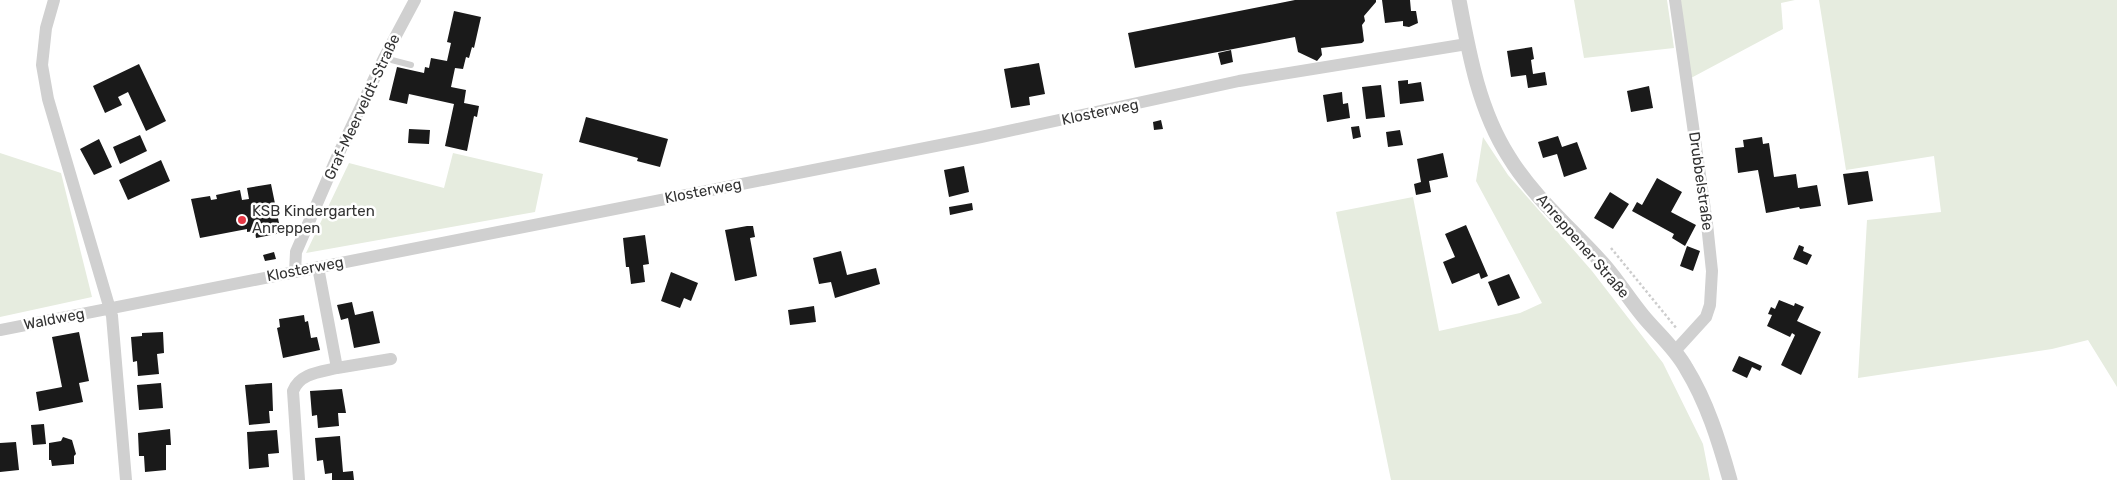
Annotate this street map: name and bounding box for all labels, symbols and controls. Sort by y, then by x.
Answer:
street label: Graf-Meerveldt-Straße [320,31,404,183]
street label: Klosterweg [1060,95,1140,129]
street label: Drubbelstraße [1685,130,1717,232]
street label: Klosterweg [663,175,743,207]
street label: Anreppener Straße [1533,190,1633,302]
place label: KSB Kindergarten Anreppen [252,202,375,237]
marker: KSB Kindergarten Anreppen [236,214,248,226]
street label: Klosterweg [265,253,345,285]
street label: Waldweg [22,304,86,334]

